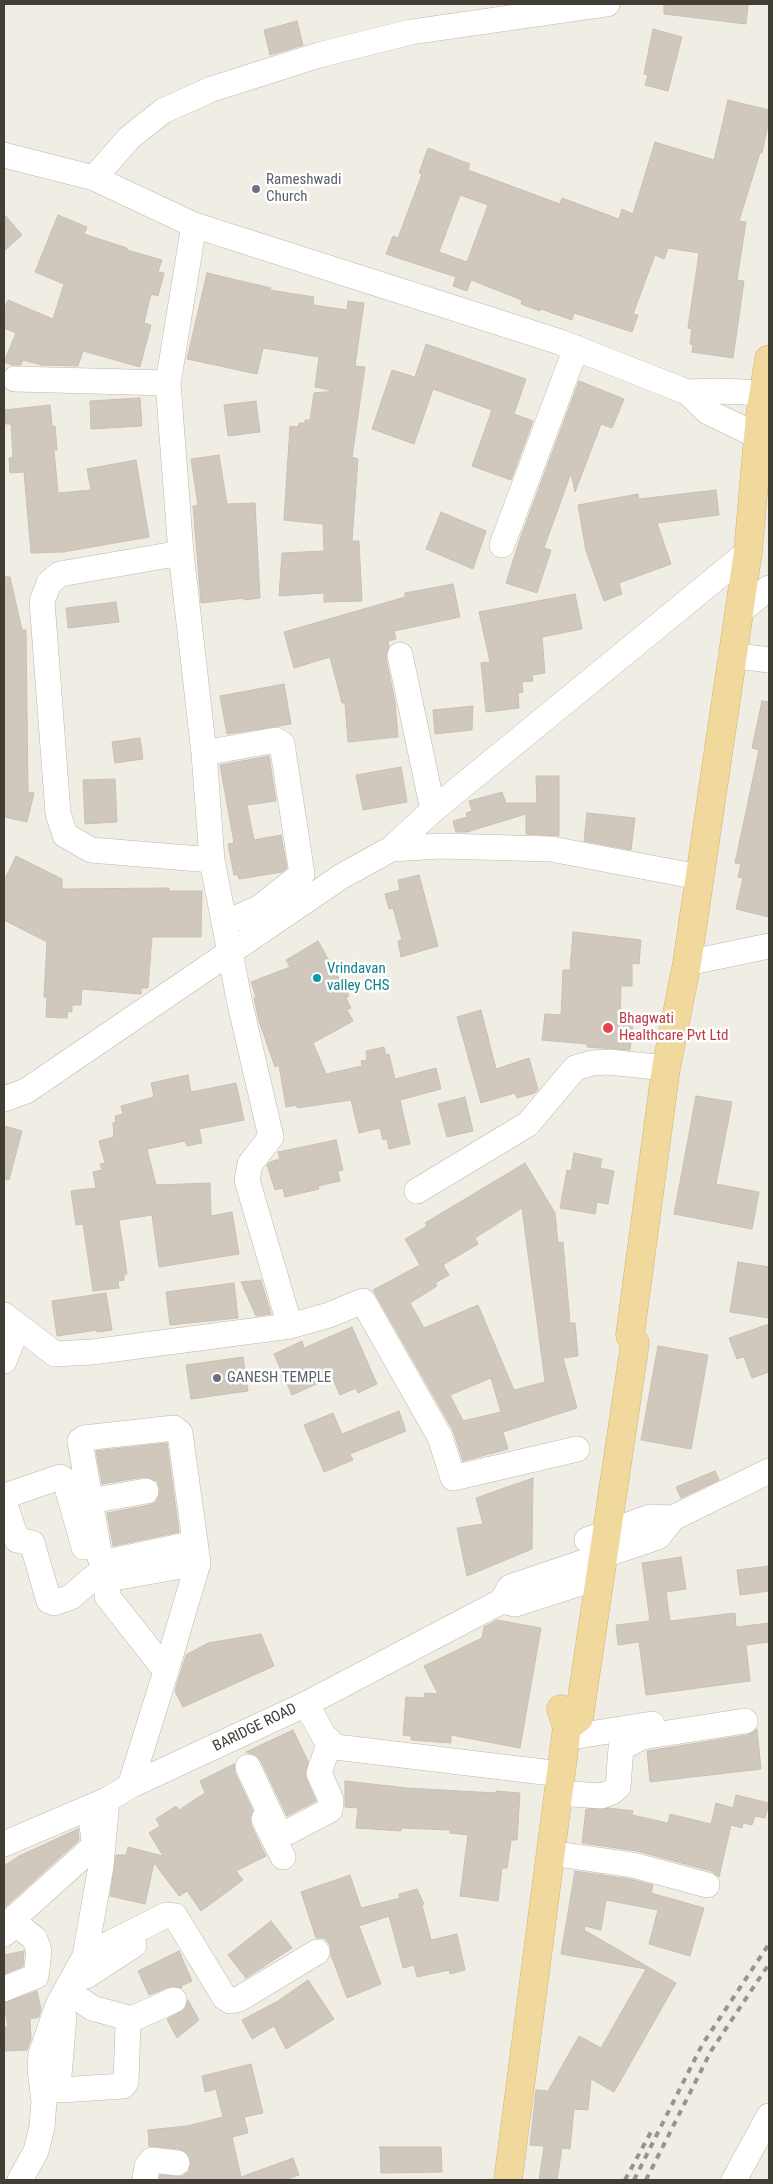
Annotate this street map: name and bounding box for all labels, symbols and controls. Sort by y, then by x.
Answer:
place label: Rameshwadi Church [266,171,341,206]
marker: Rameshwadi Church [250,183,262,195]
place label: Vrindavan valley CHS [327,960,390,995]
marker: Vrindavan valley CHS [311,972,323,984]
place label: Bhagwati Healthcare Pvt Ltd [619,1010,728,1045]
marker: Bhagwati Healthcare Pvt Ltd [601,1021,615,1035]
place label: GANESH TEMPLE [227,1369,331,1387]
marker: GANESH TEMPLE [211,1372,223,1384]
street label: BARIDGE ROAD [210,1700,300,1756]

